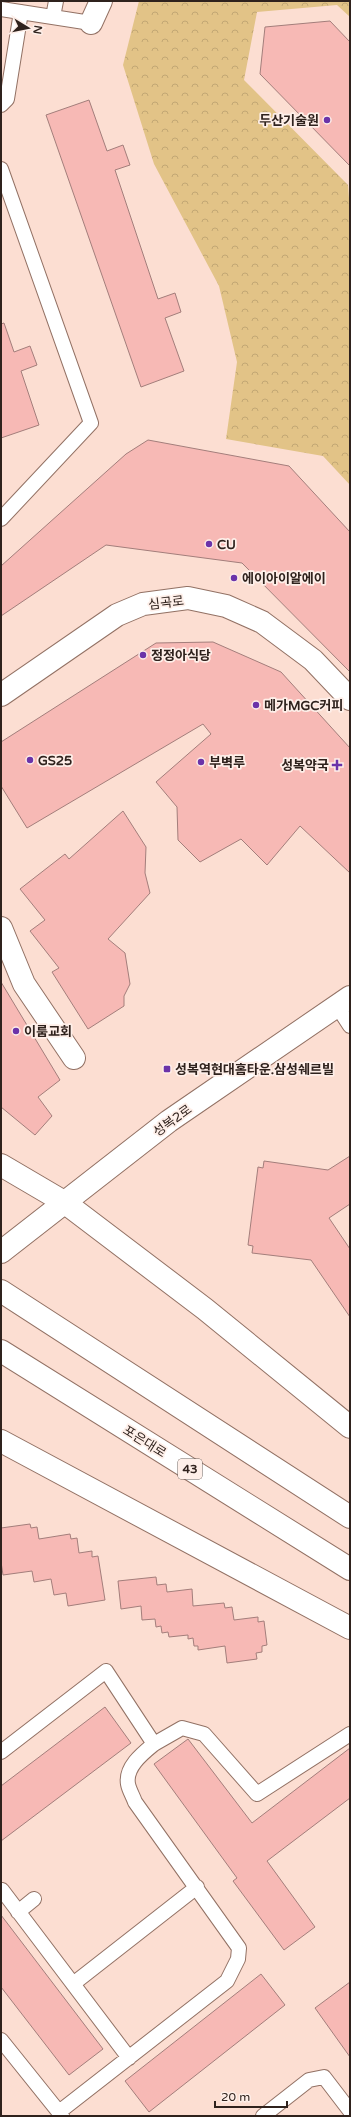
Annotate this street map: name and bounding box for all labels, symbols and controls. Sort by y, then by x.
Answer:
north arrow [8,8,48,48]
text: N [30,24,45,35]
place label: 두산기술원 [259,113,319,129]
marker: 두산기술원 [322,115,332,125]
place label: CU [217,537,236,553]
marker: CU [204,539,214,549]
place label: 에이아이알에이 [242,571,326,587]
marker: 에이아이알에이 [229,573,239,583]
street label: 심곡로 [147,593,185,613]
place label: 정정아식당 [151,648,211,664]
marker: 정정아식당 [138,650,148,660]
place label: 메가MGC커피 [264,698,343,714]
marker: 메가MGC커피 [251,700,261,710]
place label: GS25 [38,753,72,769]
marker: GS25 [25,755,35,765]
place label: 부벽루 [209,755,245,771]
marker: 부벽루 [196,757,206,767]
place label: 성복약국 [281,758,329,774]
marker: 성복약국 [332,760,342,770]
place label: 이룸교회 [24,1024,72,1040]
marker: 이룸교회 [11,1026,21,1036]
place label: 성복역현대홈타운.삼성쉐르빌 [175,1062,334,1078]
marker: 성복역현대홈타운.삼성쉐르빌 [162,1064,172,1074]
street label: 성복2로 [150,1101,195,1140]
street label: 포은대로 [120,1422,169,1461]
road number: 43 [178,1459,202,1479]
scale bar [215,2083,287,2109]
text: 20 m [221,2090,250,2104]

